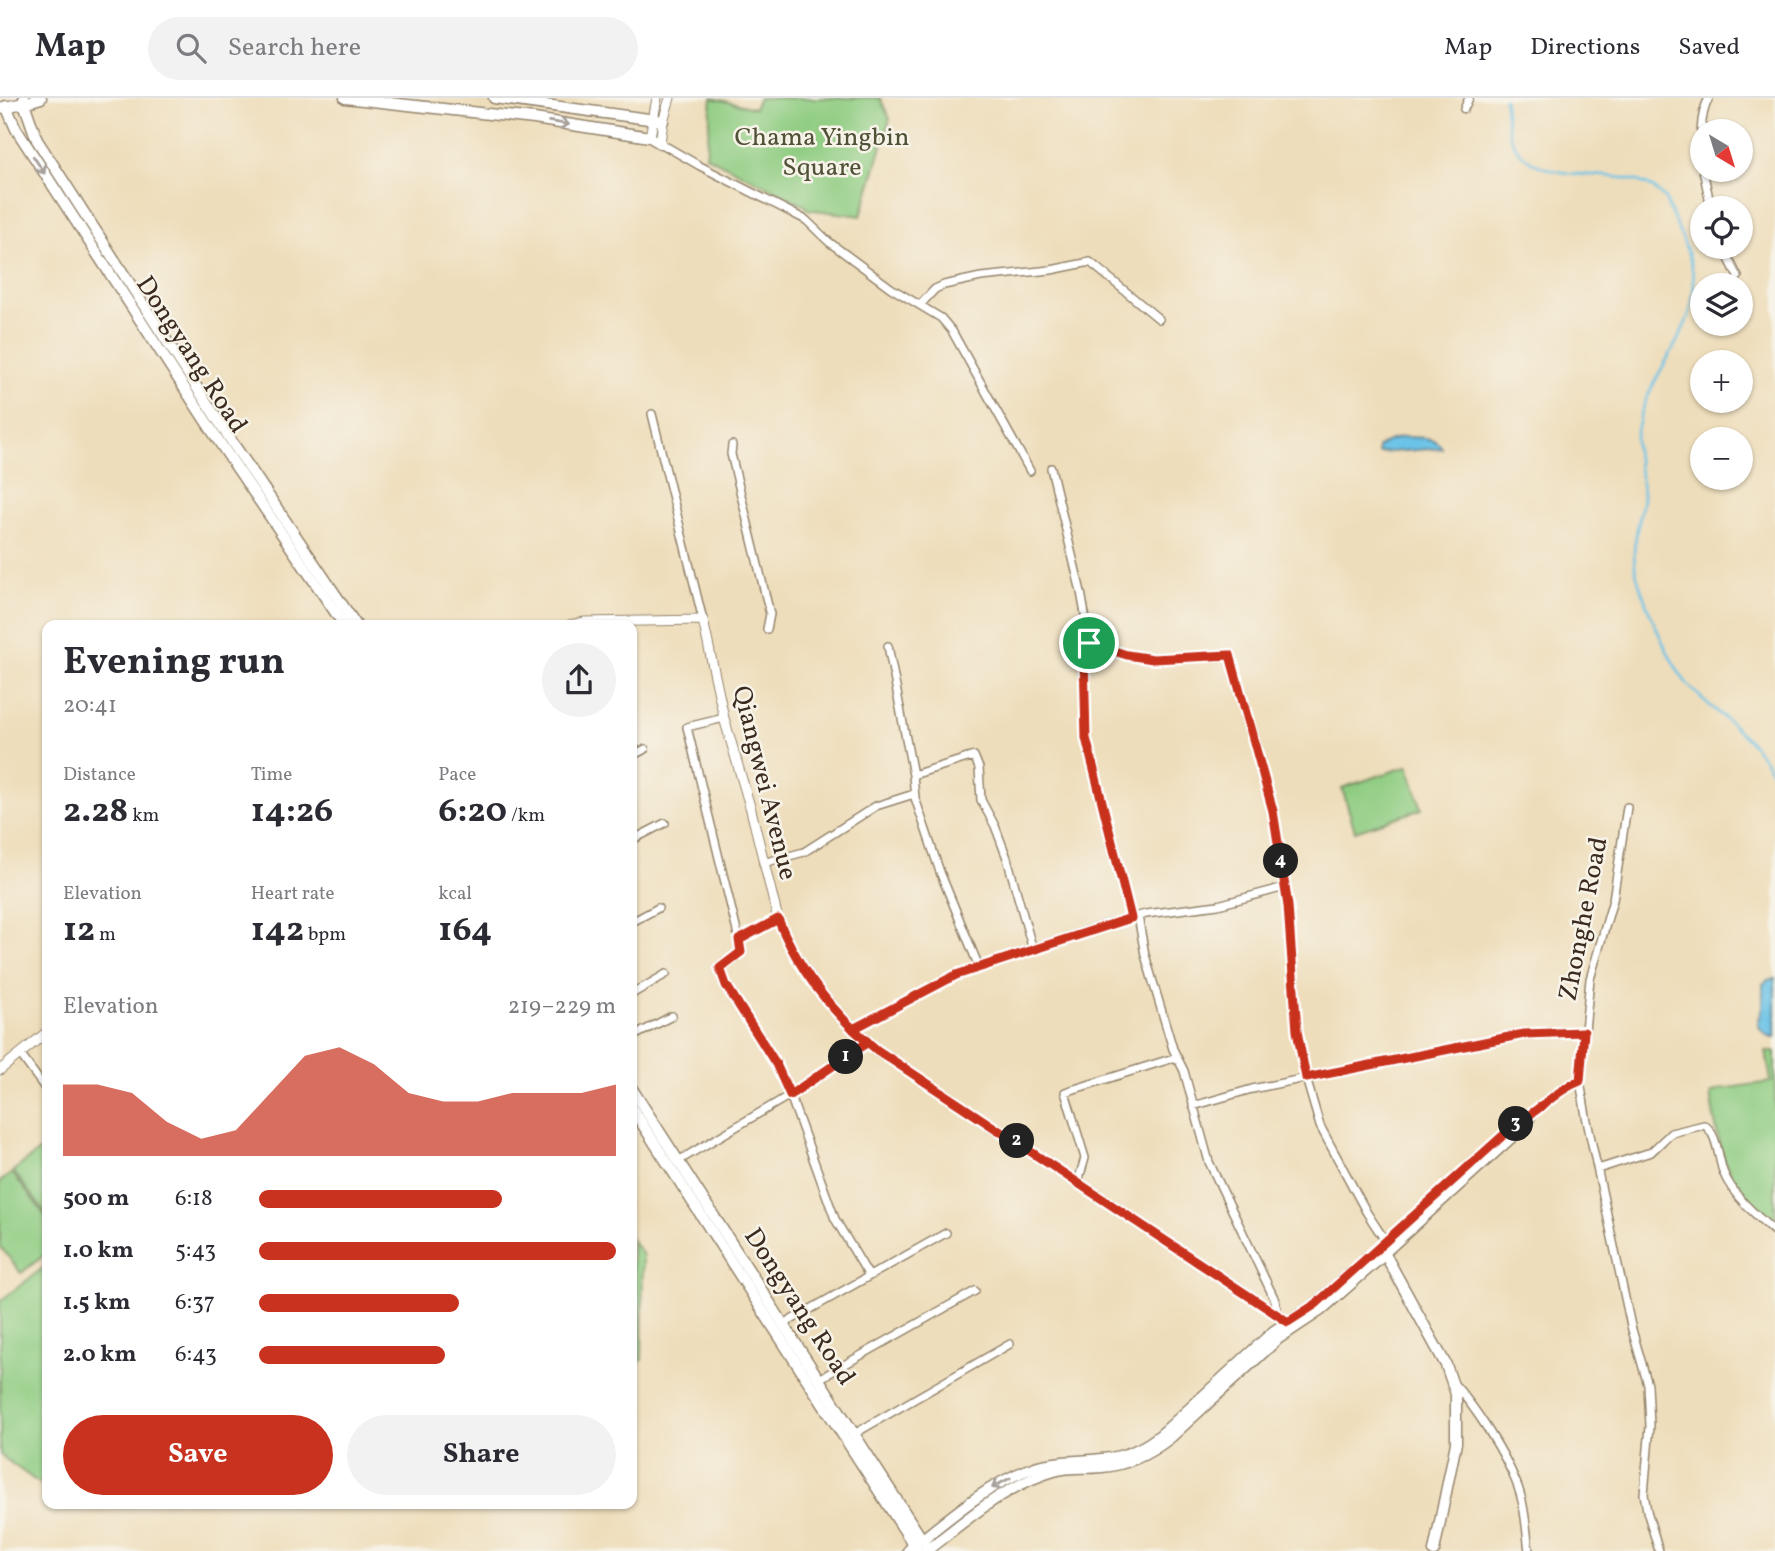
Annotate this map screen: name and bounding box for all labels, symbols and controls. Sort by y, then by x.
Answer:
search box [148,17,638,80]
text: Map [35,25,106,71]
icon: search [172,29,210,67]
text: Search here [228,30,361,66]
text: Map [1444,31,1492,65]
text: Directions [1530,31,1640,65]
text: Saved [1678,31,1740,65]
one-way arrow [547,117,570,130]
north arrow [1690,119,1754,182]
map controls [1690,119,1753,490]
park label: Chama Yingbin Square [735,120,909,186]
one-way arrow [33,155,47,175]
button: locate [1690,196,1753,259]
street label: Dongyang Road [127,269,255,441]
button: layers [1690,273,1753,336]
button: + [1690,350,1753,413]
button: − [1690,427,1753,490]
pin [1059,613,1119,673]
icon: arrive [1070,624,1108,662]
text: Evening run [63,637,285,690]
button: share [542,643,616,717]
street label: Qiangwei Avenue [722,682,806,884]
text: 20:41 [63,690,117,722]
text: Distance [63,762,136,788]
text: Time [251,762,292,788]
text: Pace [438,762,476,788]
text: 2.28 [63,788,128,836]
text: 14:26 [251,788,333,836]
text: 6:20 [438,788,507,836]
text: km [128,803,159,829]
text: /km [507,803,545,829]
street label: Zhonghe Road [1550,834,1618,1004]
pin: 4 [1264,844,1298,878]
text: 4 [1275,847,1286,873]
text: Elevation [63,881,142,907]
text: Heart rate [251,881,335,907]
text: kcal [438,881,472,907]
text: 12 [63,907,95,955]
text: 142 [251,907,304,955]
text: 164 [438,907,492,955]
text: m [95,922,116,948]
text: bpm [304,922,346,948]
text: Elevation [63,991,159,1023]
text: 219–229 m [508,991,616,1023]
pin: 1 [828,1040,864,1074]
text: 1 [842,1043,849,1069]
pin: 3 [1498,1107,1534,1142]
text: 3 [1511,1110,1520,1136]
pin: 2 [1000,1124,1034,1158]
text: 2 [1012,1127,1021,1153]
text: 500 m [63,1183,129,1215]
text: 6:18 [175,1183,213,1215]
street label: Dongyang Road [735,1221,863,1393]
text: 1.0 km [63,1235,134,1267]
text: 5:43 [175,1235,216,1267]
text: 1.5 km [63,1287,130,1319]
text: 6:37 [175,1287,215,1319]
text: 2.0 km [63,1339,136,1371]
text: 6:43 [175,1339,217,1371]
button: Save [63,1415,333,1495]
button: Share [347,1415,616,1495]
one-way arrow [991,1477,1012,1490]

